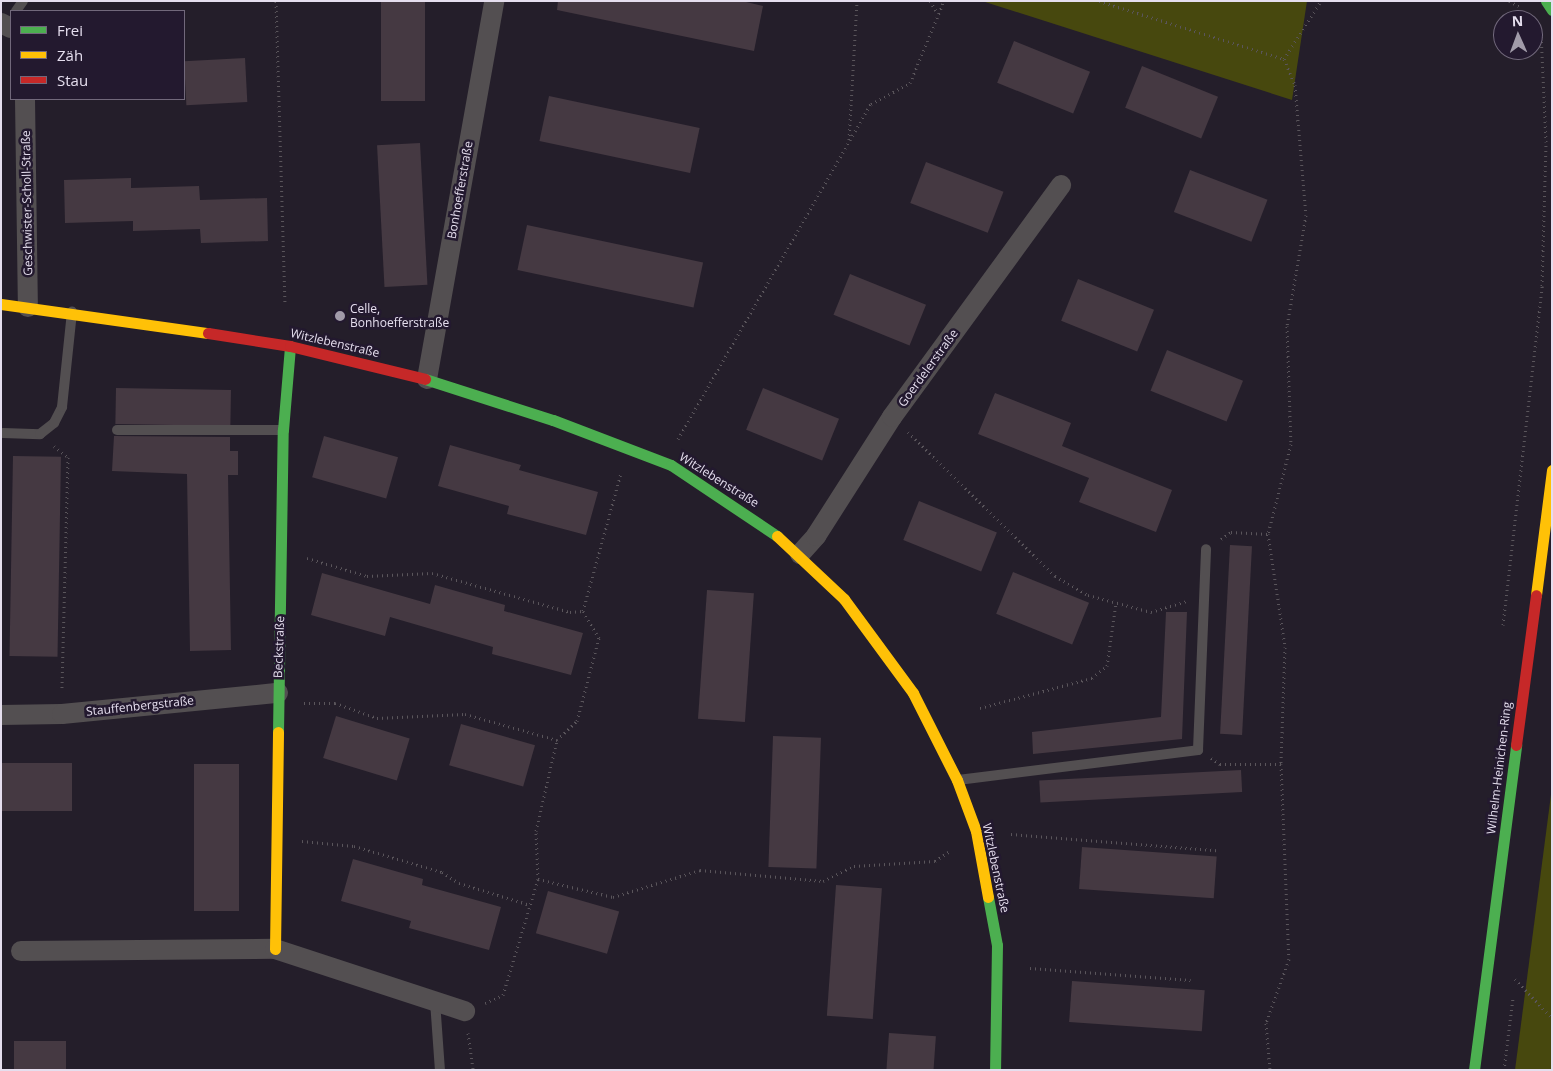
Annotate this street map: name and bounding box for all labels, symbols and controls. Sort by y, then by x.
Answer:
legend [10,10,185,100]
north arrow [1493,10,1543,60]
text: N [1511,11,1524,30]
text: Frei [57,20,83,40]
text: Zäh [57,45,83,65]
text: Stau [57,70,88,90]
street label: Geschwister-Scholl-Straße [19,130,35,276]
street label: Bonhoefferstraße [444,140,476,240]
place label: Celle, Bonhoefferstraße [350,302,449,330]
marker: Celle, Bonhoefferstraße [334,310,346,322]
street label: Witzlebenstraße [289,326,381,360]
street label: Goerdelerstraße [895,327,961,409]
street label: Witzlebenstraße [677,450,761,510]
street label: Beckstraße [271,616,287,678]
street label: Stauffenbergstraße [85,693,195,719]
street label: Wilhelm-Heinichen-Ring [1484,701,1514,835]
street label: Witzlebenstraße [979,822,1013,914]

